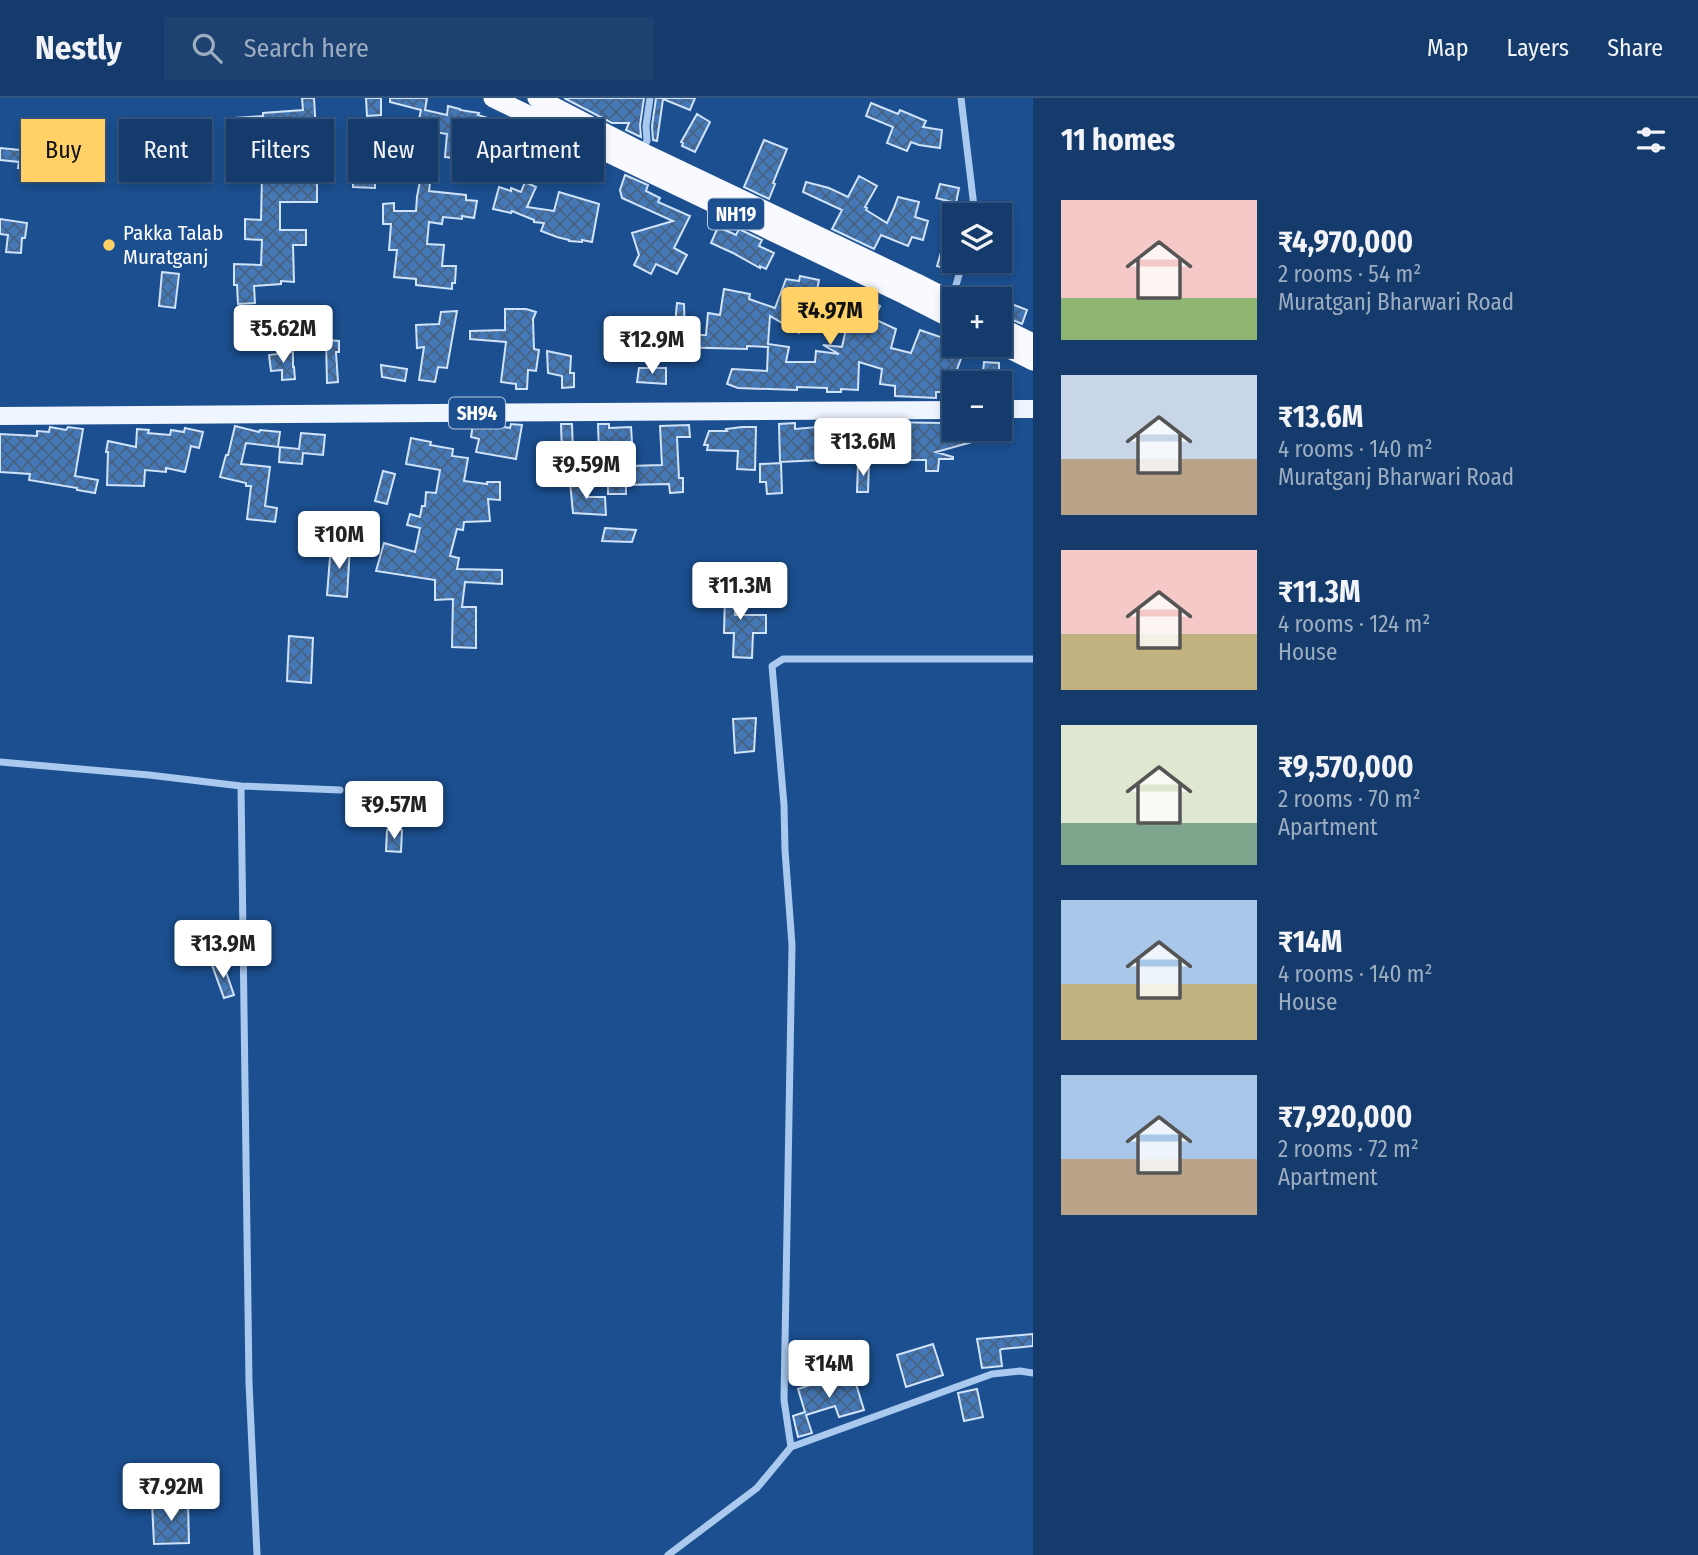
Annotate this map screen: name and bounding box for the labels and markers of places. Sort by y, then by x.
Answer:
place label: Pakka Talab Muratganj [123,220,223,270]
marker: Pakka Talab Muratganj [101,237,117,253]
pin: ₹4.97M [773,288,887,347]
pin: ₹5.62M [226,306,340,365]
pin: ₹12.9M [595,316,709,376]
pin: ₹13.6M [806,418,920,478]
pin: ₹9.59M [529,442,643,501]
pin: ₹10M [298,512,380,571]
pin: ₹11.3M [683,562,797,622]
pin: ₹9.57M [337,782,451,841]
pin: ₹13.9M [166,920,280,980]
pin: ₹14M [788,1340,870,1400]
pin: ₹7.92M [114,1464,228,1523]

